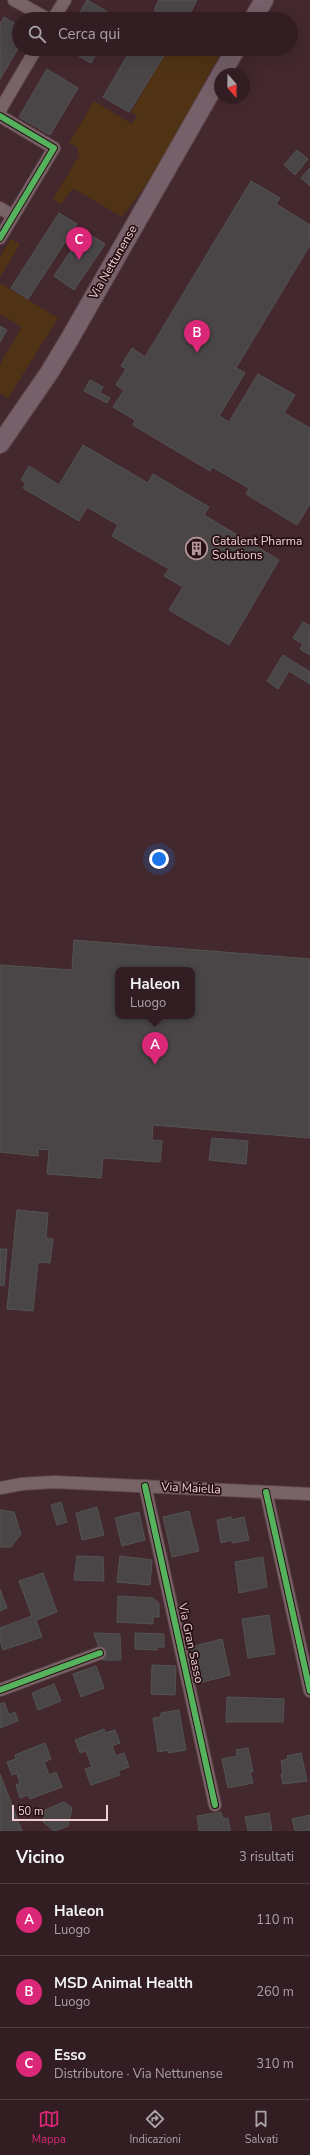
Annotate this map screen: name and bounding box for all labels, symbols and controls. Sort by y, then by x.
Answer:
search box [12,12,298,56]
icon: search [26,23,48,45]
text: Cerca qui [58,24,120,44]
north arrow [214,68,250,104]
street label: Via Nettunense [85,222,141,303]
pin: C [66,227,92,260]
pin: B [184,320,210,353]
place label: Catalent Pharma Solutions [212,533,302,563]
building icon: Catalent Pharma Solutions [183,535,209,561]
your location [149,849,169,869]
popup [115,967,195,1019]
text: Haleon [130,974,180,994]
text: Luogo [130,994,166,1012]
pin: A [142,1032,168,1065]
street label: Via Maiella [160,1478,221,1498]
street label: Via Gran Sasso [174,1600,207,1685]
scale bar [12,1803,108,1822]
text: 50 m [18,1804,43,1819]
text: Vicino [16,1846,65,1869]
text: 3 risultati [239,1848,294,1866]
text: Haleon [54,1901,104,1921]
text: A [24,1911,34,1929]
text: 110 m [256,1911,294,1929]
text: Luogo [54,1921,90,1939]
text: MSD Animal Health [54,1973,193,1993]
text: B [25,1983,33,2001]
text: 260 m [256,1983,294,2001]
text: Luogo [54,1993,90,2011]
text: Esso [54,2045,86,2065]
text: C [25,2055,33,2073]
text: 310 m [256,2055,294,2073]
text: Distributore · Via Nettunense [54,2065,223,2083]
tab: Mappa [32,2108,66,2147]
tab: Indicazioni [129,2108,181,2147]
tab: Salvati [245,2108,278,2147]

